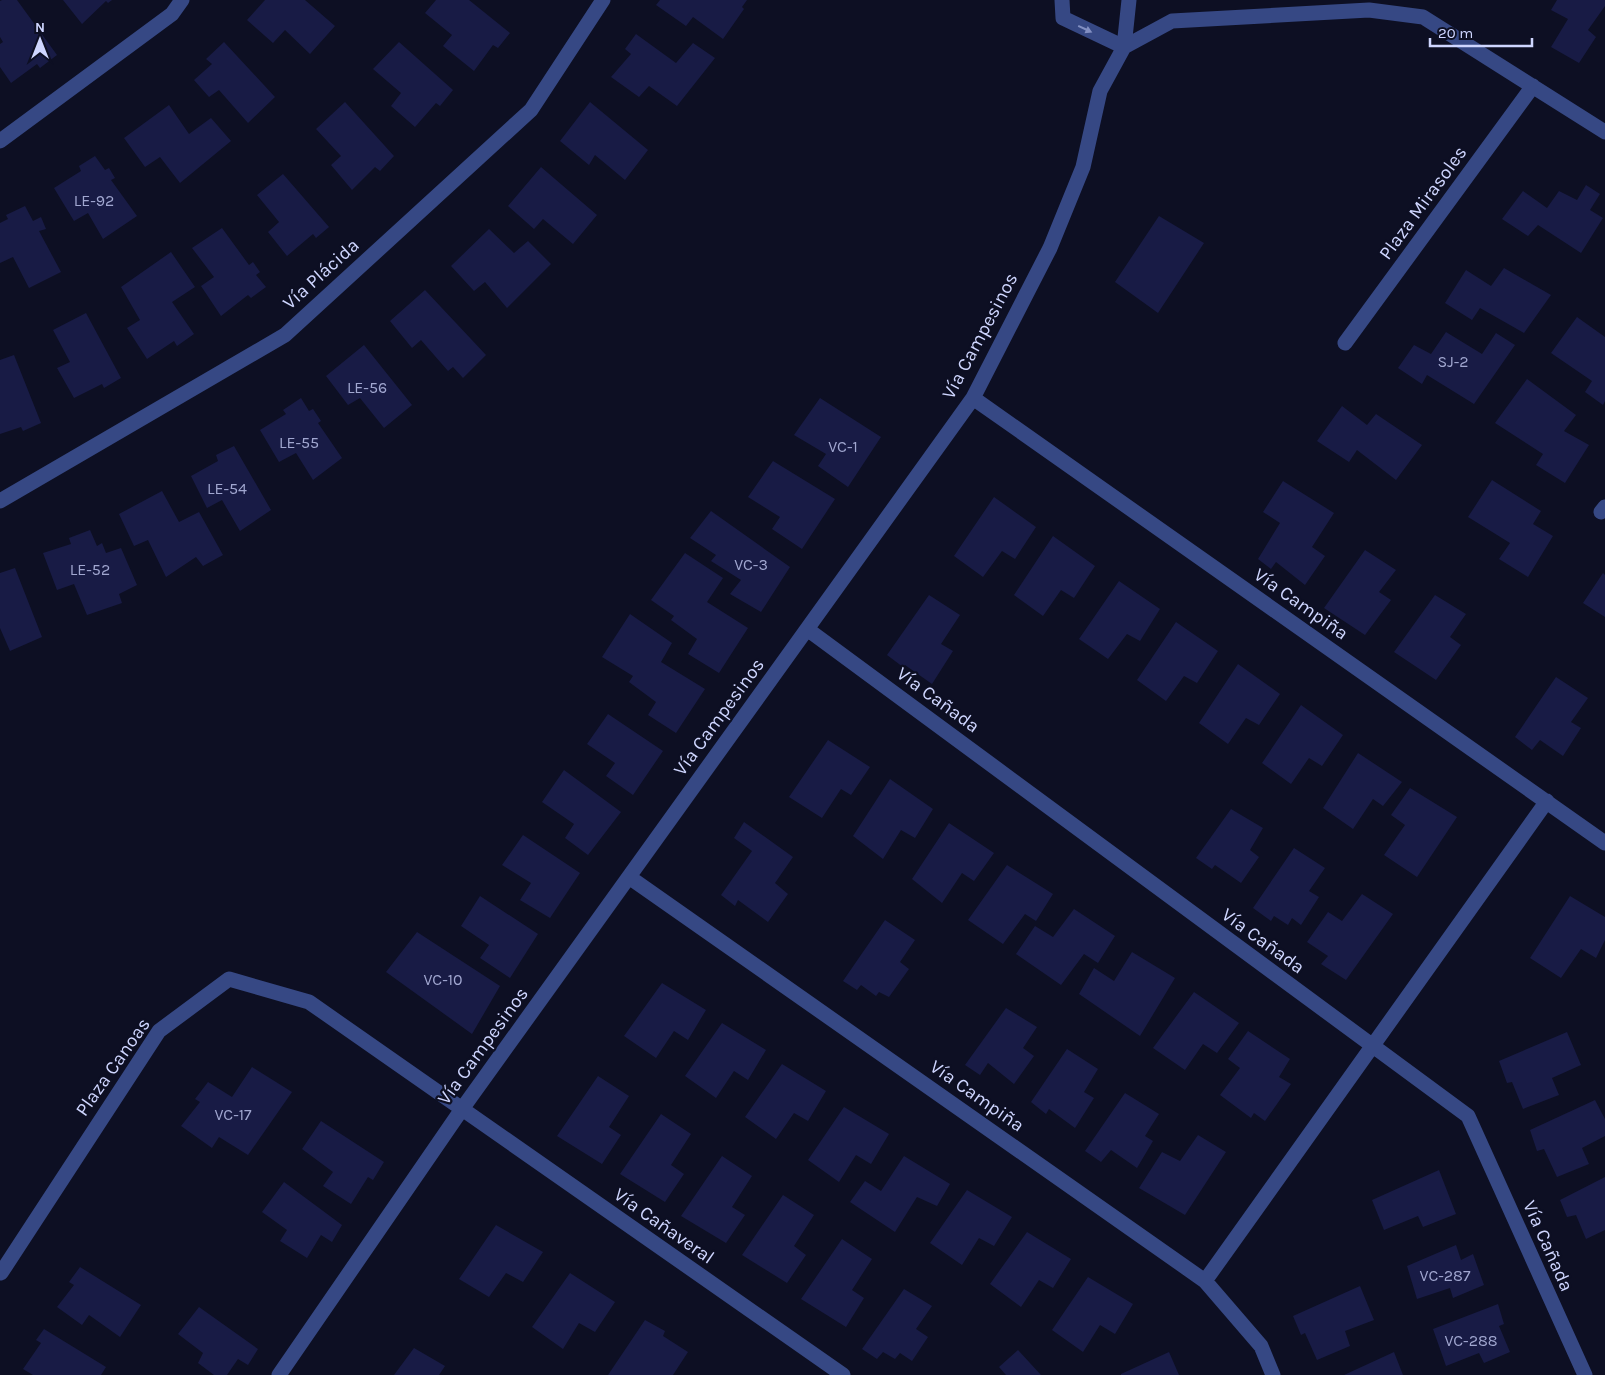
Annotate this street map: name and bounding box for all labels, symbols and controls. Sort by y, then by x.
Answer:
north arrow [15,15,65,65]
scale bar [1430,15,1532,47]
text: N [35,19,45,36]
text: 20 m [1438,24,1473,42]
one-way arrow [1078,25,1093,33]
street label: Plaza Mirasoles [1374,142,1472,264]
house number: LE-92 [74,191,114,210]
street label: Vía Plácida [278,234,364,314]
street label: Vía Campesinos [938,269,1022,403]
house number: SJ-2 [1438,352,1468,371]
house number: LE-56 [347,378,387,397]
house number: LE-55 [279,433,319,452]
house number: VC-1 [828,437,858,456]
house number: LE-54 [207,479,247,498]
house number: VC-3 [734,555,768,574]
house number: LE-52 [70,560,110,579]
street label: Vía Campiña [1250,563,1352,645]
street label: Vía Campesinos [669,654,769,780]
street label: Vía Cañada [892,663,984,737]
street label: Vía Cañada [1217,904,1309,978]
house number: VC-10 [423,970,463,989]
street label: Vía Campesinos [433,983,533,1109]
street label: Plaza Canoas [71,1014,155,1120]
street label: Vía Campiña [926,1055,1028,1137]
house number: VC-17 [214,1105,252,1124]
street label: Vía Cañaveral [610,1183,718,1269]
street label: Vía Cañada [1518,1197,1578,1295]
house number: VC-287 [1420,1266,1471,1285]
house number: VC-288 [1444,1331,1498,1350]

